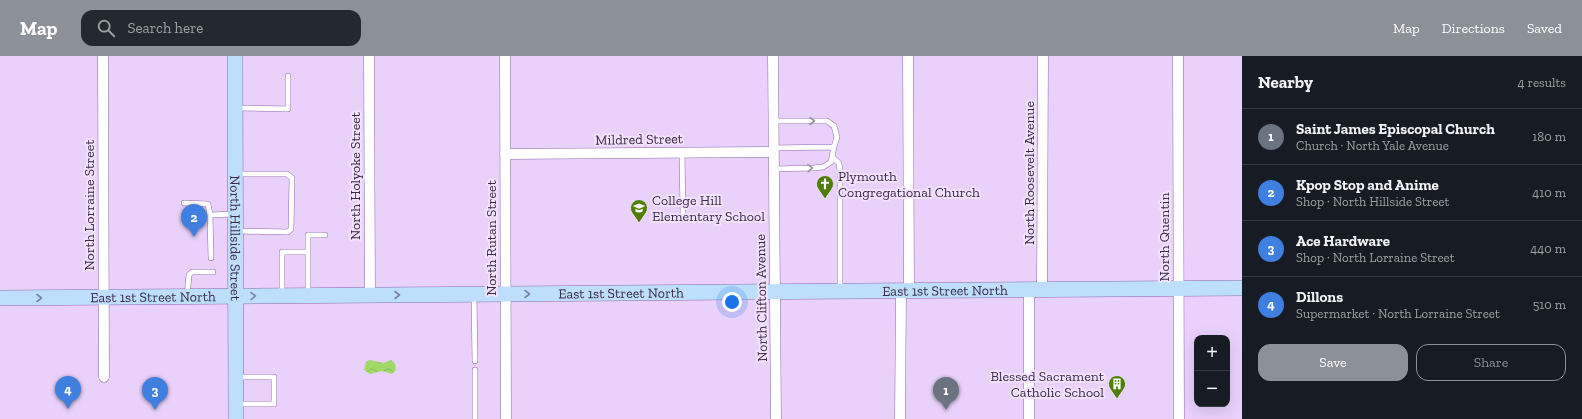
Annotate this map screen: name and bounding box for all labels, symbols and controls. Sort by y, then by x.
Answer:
search box [81,10,361,46]
text: Map [20,17,57,40]
icon: search [95,17,117,39]
text: Search here [127,19,203,37]
text: Map [1393,20,1420,37]
text: Directions [1442,20,1505,37]
text: Saved [1527,20,1562,37]
text: Nearby [1258,72,1313,92]
text: 4 results [1518,75,1566,90]
street label: North Roosevelt Avenue [1021,101,1038,245]
street label: North Holyoke Street [347,111,364,240]
one-way arrow [809,117,815,125]
text: Saint James Episcopal Church [1296,120,1495,138]
text: 1 [1268,129,1274,144]
text: 180 m [1532,129,1566,144]
street label: Mildred Street [595,130,684,149]
text: Church · North Yale Avenue [1296,138,1449,153]
street label: North Lorraine Street [81,139,98,271]
one-way arrow [807,164,813,172]
place label: Plymouth Congregational Church [838,168,980,201]
church icon: Plymouth Congregational Church [815,174,835,199]
street label: North Hillside Street [226,175,244,302]
text: Kpop Stop and Anime [1296,176,1439,194]
street label: North Rutan Street [483,179,500,296]
text: 2 [1268,185,1274,200]
text: 410 m [1532,185,1566,200]
place label: College Hill Elementary School [652,192,765,225]
street label: North Quentin [1156,192,1173,282]
text: Shop · North Hillside Street [1296,194,1449,209]
school or university icon: College Hill Elementary School [629,198,649,223]
pin: 2 [181,204,207,237]
text: Ace Hardware [1296,232,1390,250]
street label: North Clifton Avenue [752,234,771,362]
text: 3 [1268,241,1274,256]
text: 440 m [1530,241,1566,256]
text: Shop · North Lorraine Street [1296,250,1455,265]
street label: East 1st Street North [882,282,1008,300]
street label: East 1st Street North [558,284,684,303]
street label: East 1st Street North [90,288,216,306]
text: Dillons [1296,288,1343,306]
one-way arrow [524,290,530,298]
one-way arrow [394,291,400,299]
one-way arrow [250,292,256,300]
your location [722,292,742,312]
one-way arrow [36,294,42,302]
text: 4 [1267,297,1275,312]
text: 510 m [1533,297,1566,312]
text: Supermarket · North Lorraine Street [1296,306,1500,321]
map controls [1194,335,1230,407]
button: + [1194,335,1230,371]
button: Save [1258,344,1408,381]
button: Share [1416,344,1566,381]
place label: Blessed Sacrament Catholic School [990,368,1105,401]
button: − [1194,371,1230,407]
building icon: Blessed Sacrament Catholic School [1107,374,1127,399]
pin: 4 [55,376,81,409]
pin: 3 [142,377,168,410]
pin: 1 [933,377,959,410]

